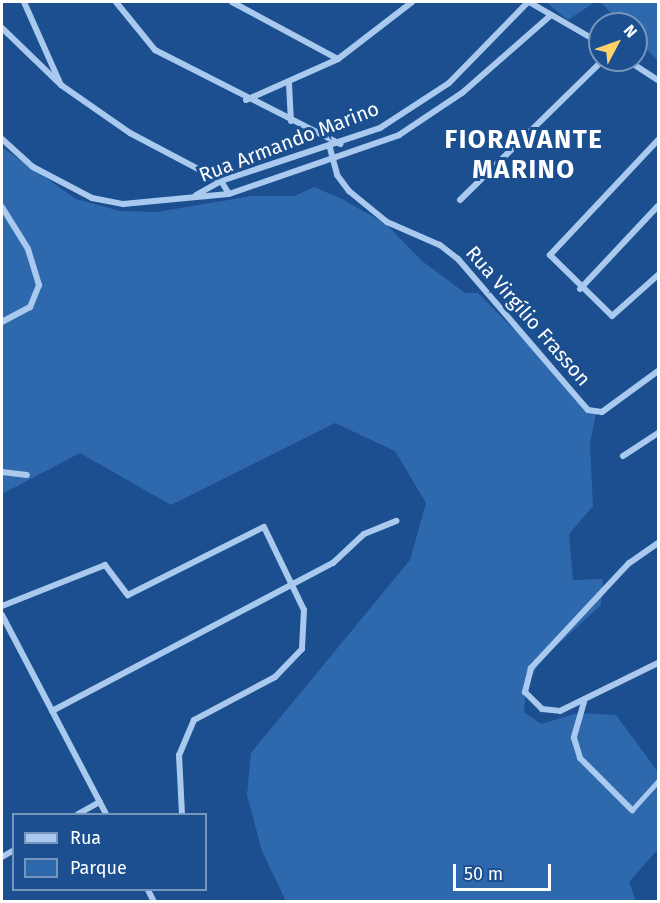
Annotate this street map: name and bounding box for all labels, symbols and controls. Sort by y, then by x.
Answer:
north arrow [588,12,648,72]
text: N [620,21,641,41]
street label: Rua Armando Marino [196,97,382,187]
district label: FIORAVANTE MARINO [445,124,603,186]
street label: Rua Virgílio Frasson [461,241,595,391]
legend [12,813,207,891]
text: Rua [70,827,101,849]
scale bar [456,852,554,890]
text: Parque [70,857,127,879]
text: 50 m [464,863,503,885]

